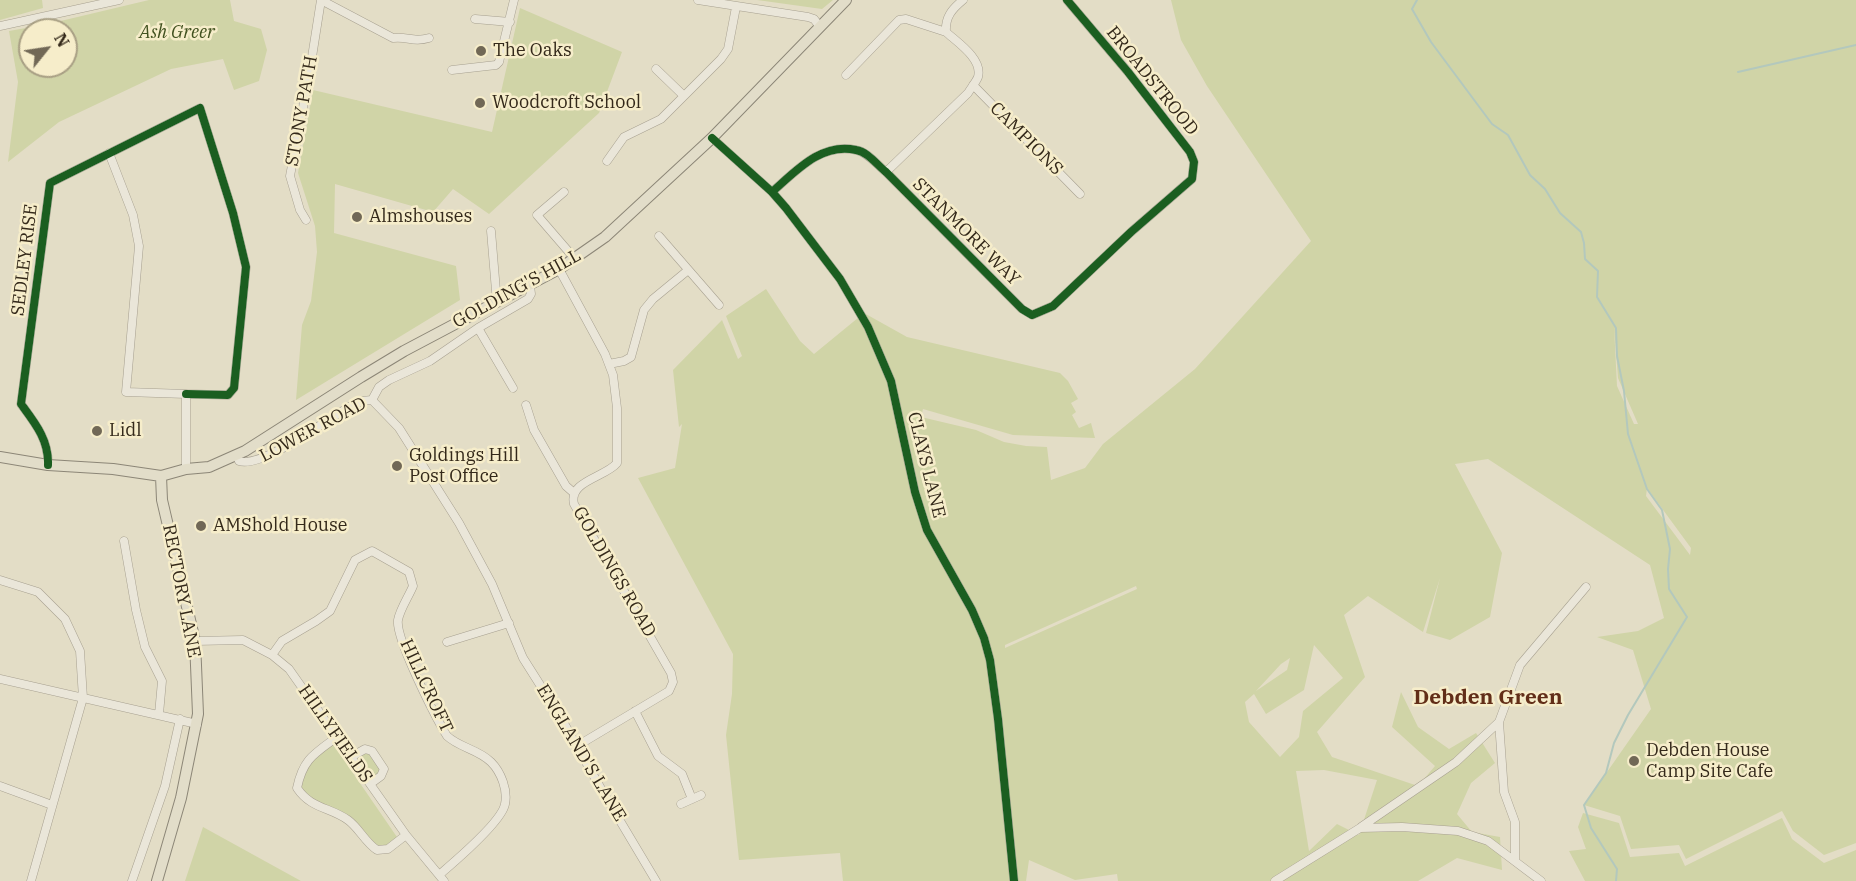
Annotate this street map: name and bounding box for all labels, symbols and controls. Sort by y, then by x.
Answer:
north arrow [18,18,78,78]
park label: Ash Greer [139,22,215,44]
street label: BROADSTROOD [1101,22,1203,140]
text: N [50,30,74,50]
place label: The Oaks [493,40,572,62]
marker: The Oaks [474,44,488,58]
street label: STONY PATH [282,54,322,168]
place label: Woodcroft School [492,92,641,114]
marker: Woodcroft School [473,96,487,110]
street label: CAMPIONS [985,98,1067,180]
street label: STANMORE WAY [908,174,1024,290]
street label: SEDLEY RISE [7,203,43,317]
place label: Almshouses [369,206,472,228]
marker: Almshouses [350,210,364,224]
street label: GOLDING'S HILL [449,245,585,333]
street label: LOWER ROAD [256,393,370,467]
street label: CLAYS LANE [902,410,950,520]
place label: Lidl [109,420,142,442]
marker: Lidl [90,424,104,438]
place label: Goldings Hill Post Office [409,445,519,488]
marker: Goldings Hill Post Office [390,459,404,473]
street label: GOLDINGS ROAD [568,503,660,641]
place label: AMShold House [213,515,347,537]
marker: AMShold House [194,519,208,533]
street label: RECTORY LANE [157,522,205,660]
street label: HILLCROFT [395,636,457,736]
street label: HILLYFIELDS [293,681,377,787]
street label: ENGLAND'S LANE [532,681,630,825]
district label: Debden Green [1413,685,1563,711]
place label: Debden House Camp Site Cafe [1646,740,1773,783]
marker: Debden House Camp Site Cafe [1627,754,1641,768]

